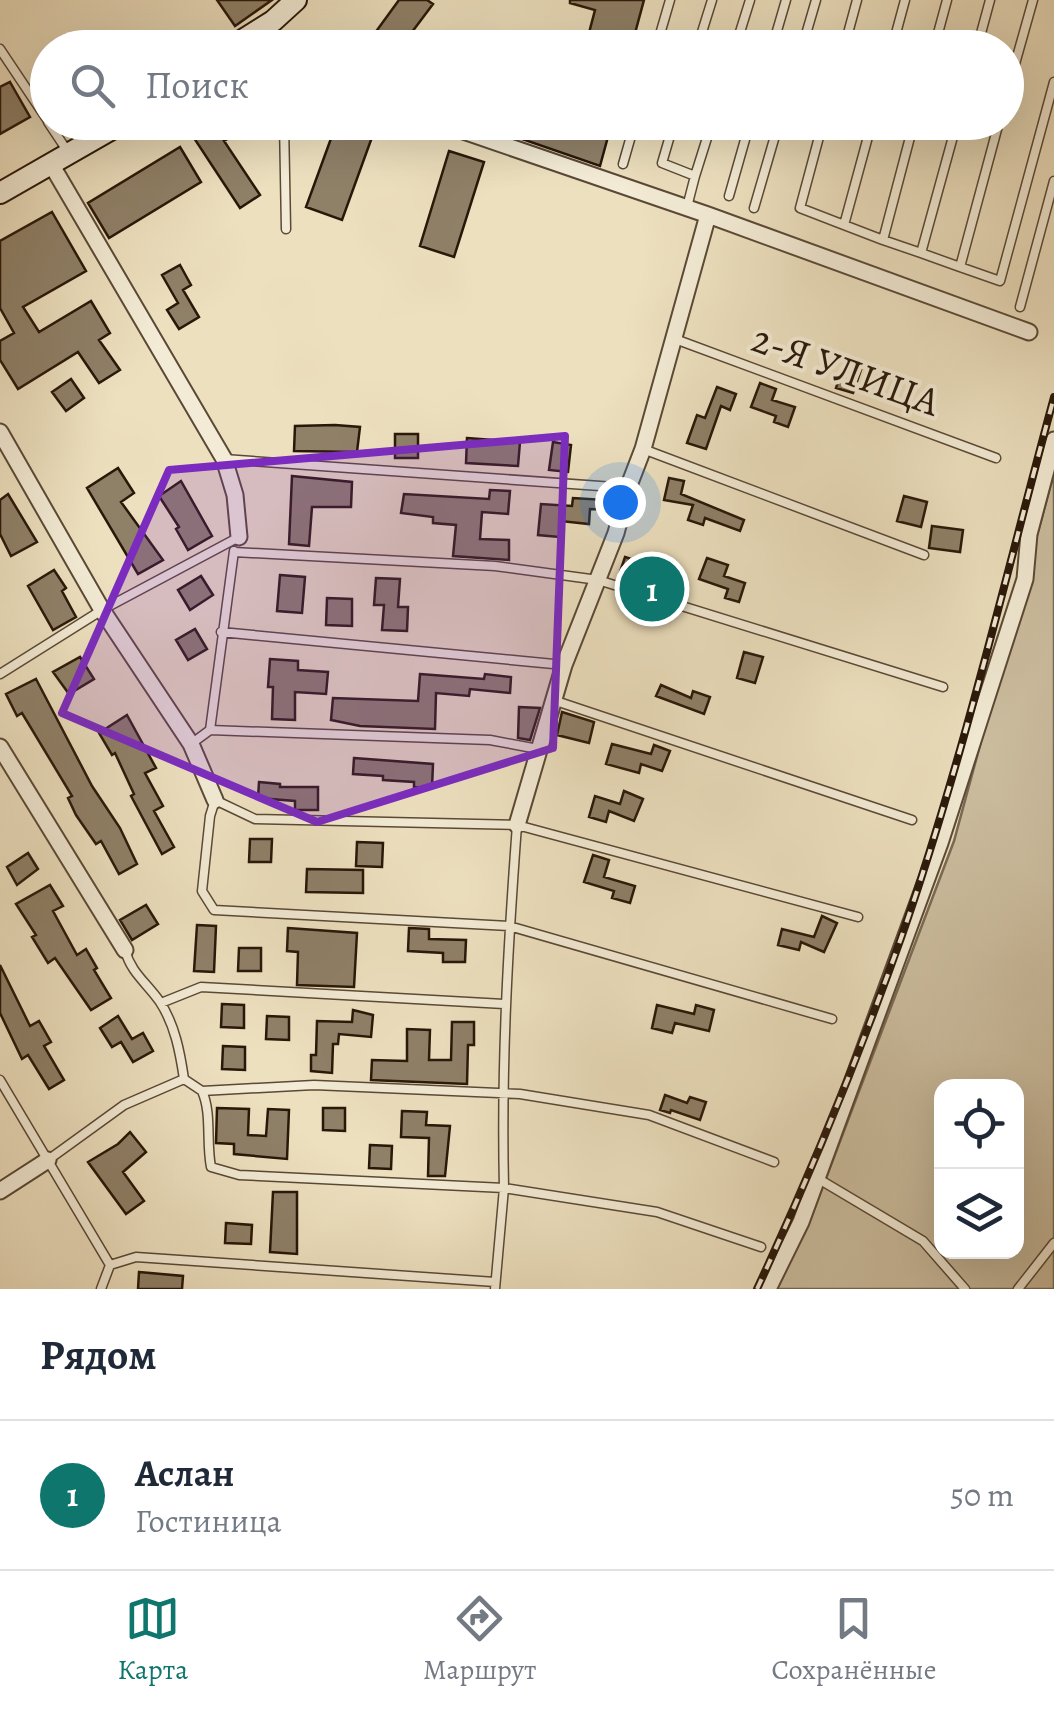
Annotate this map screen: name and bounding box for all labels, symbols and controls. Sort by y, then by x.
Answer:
search box [30,30,1024,140]
icon: search [65,58,120,113]
text: Поиск [145,59,249,111]
street label: 2-Я УЛИЦА [744,311,948,430]
your location [595,477,646,528]
pin: 1 [620,552,684,626]
map controls [934,1079,1024,1259]
button: locate [934,1079,1024,1169]
button: layers [934,1169,1024,1259]
text: Рядом [40,1326,157,1383]
text: Аслан [135,1447,234,1499]
text: 1 [67,1473,78,1517]
text: 50 m [950,1473,1014,1517]
text: Гостиница [135,1499,281,1543]
tab: Карта [118,1591,188,1689]
tab: Маршрут [423,1591,536,1689]
tab: Сохранённые [771,1591,937,1689]

